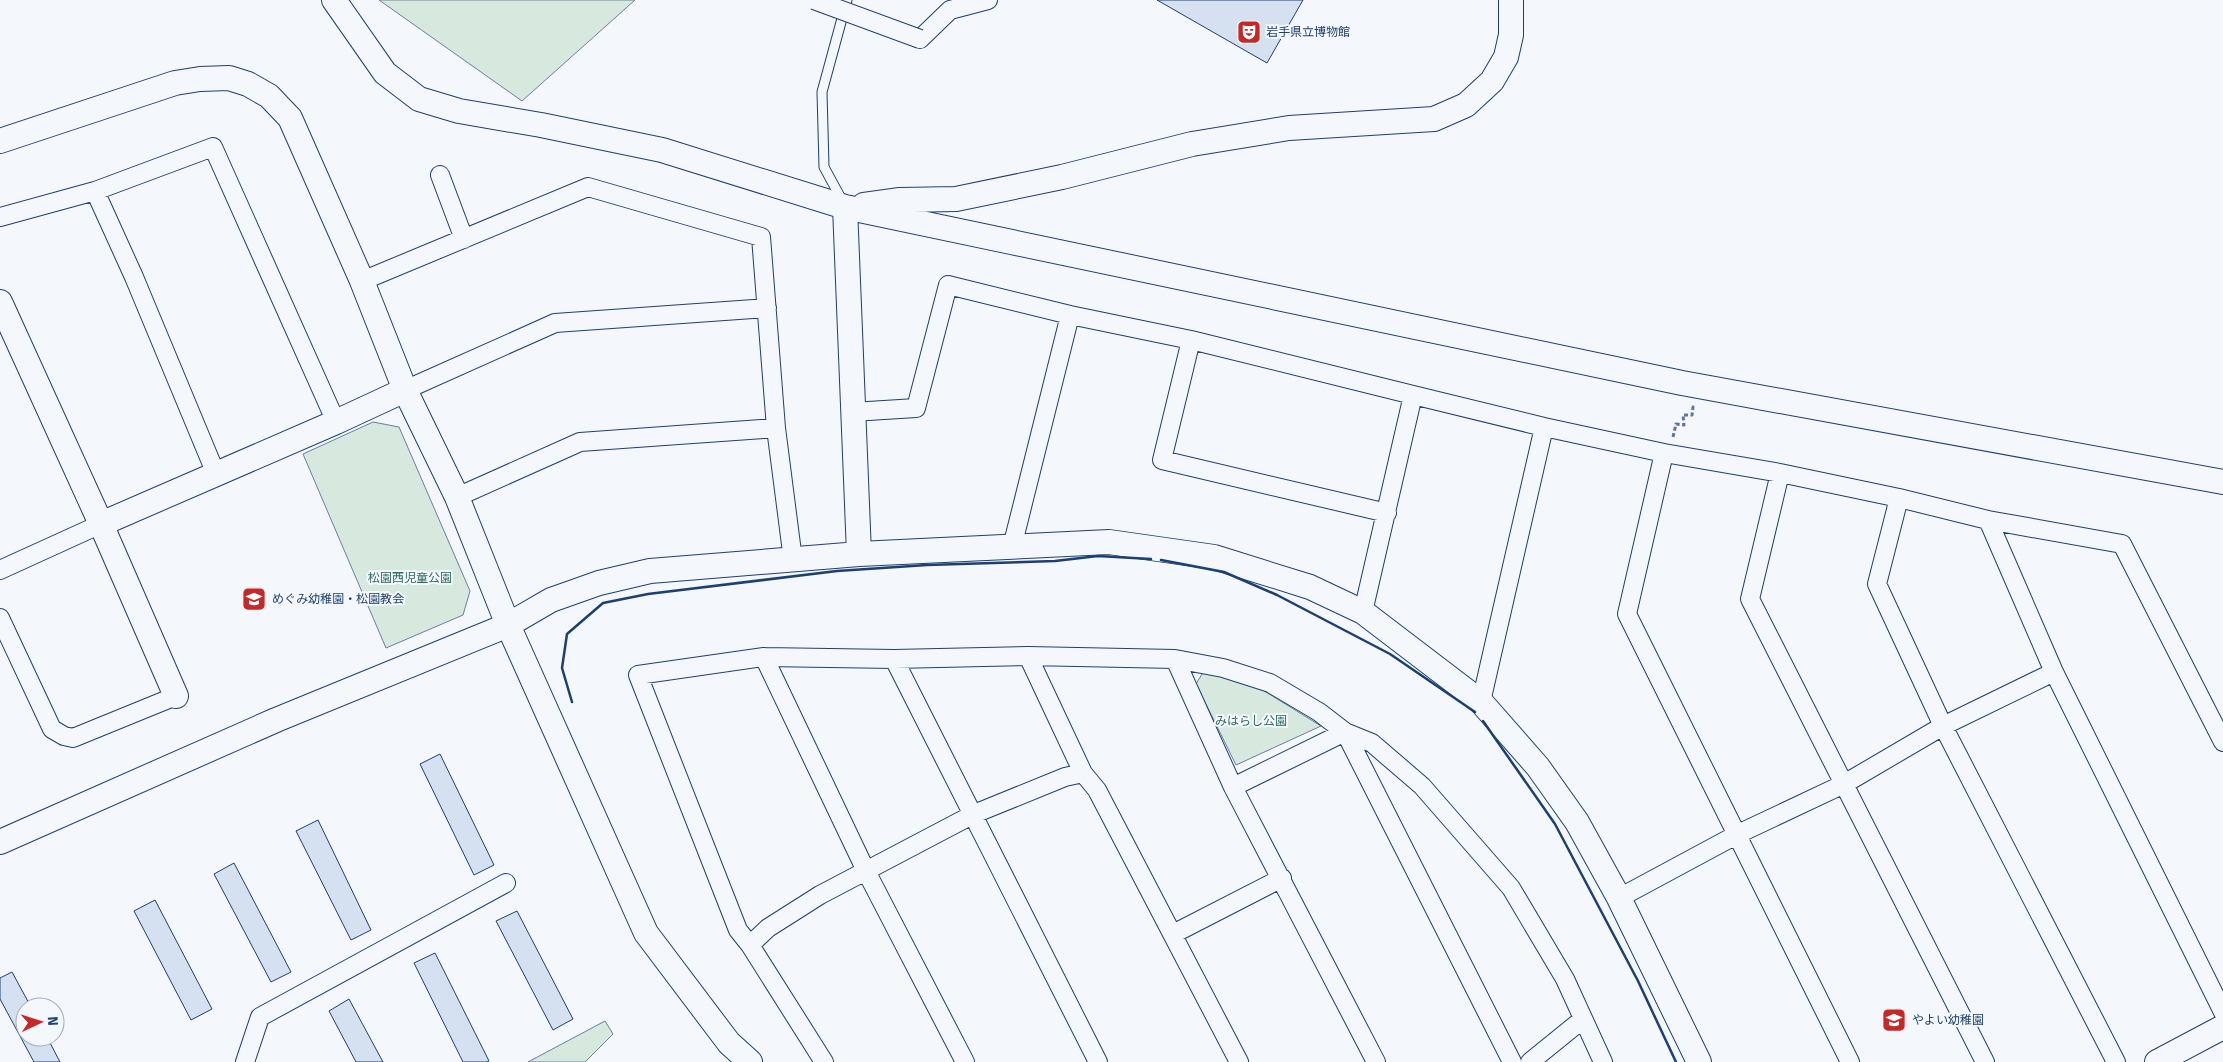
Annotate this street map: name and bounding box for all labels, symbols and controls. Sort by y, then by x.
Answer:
theatre icon: 岩手県立博物館 [1236,19,1262,45]
place label: 岩手県立博物館 [1266,25,1350,39]
park label: 松園西児童公園 [368,571,452,585]
school or university icon: めぐみ幼稚園・松園教会 [241,586,267,612]
place label: めぐみ幼稚園・松園教会 [272,592,404,606]
park label: みはらし公園 [1215,714,1287,728]
north arrow [15,997,65,1047]
school or university icon: やよい幼稚園 [1881,1007,1907,1033]
place label: やよい幼稚園 [1912,1013,1984,1027]
text: N [44,1016,61,1026]

